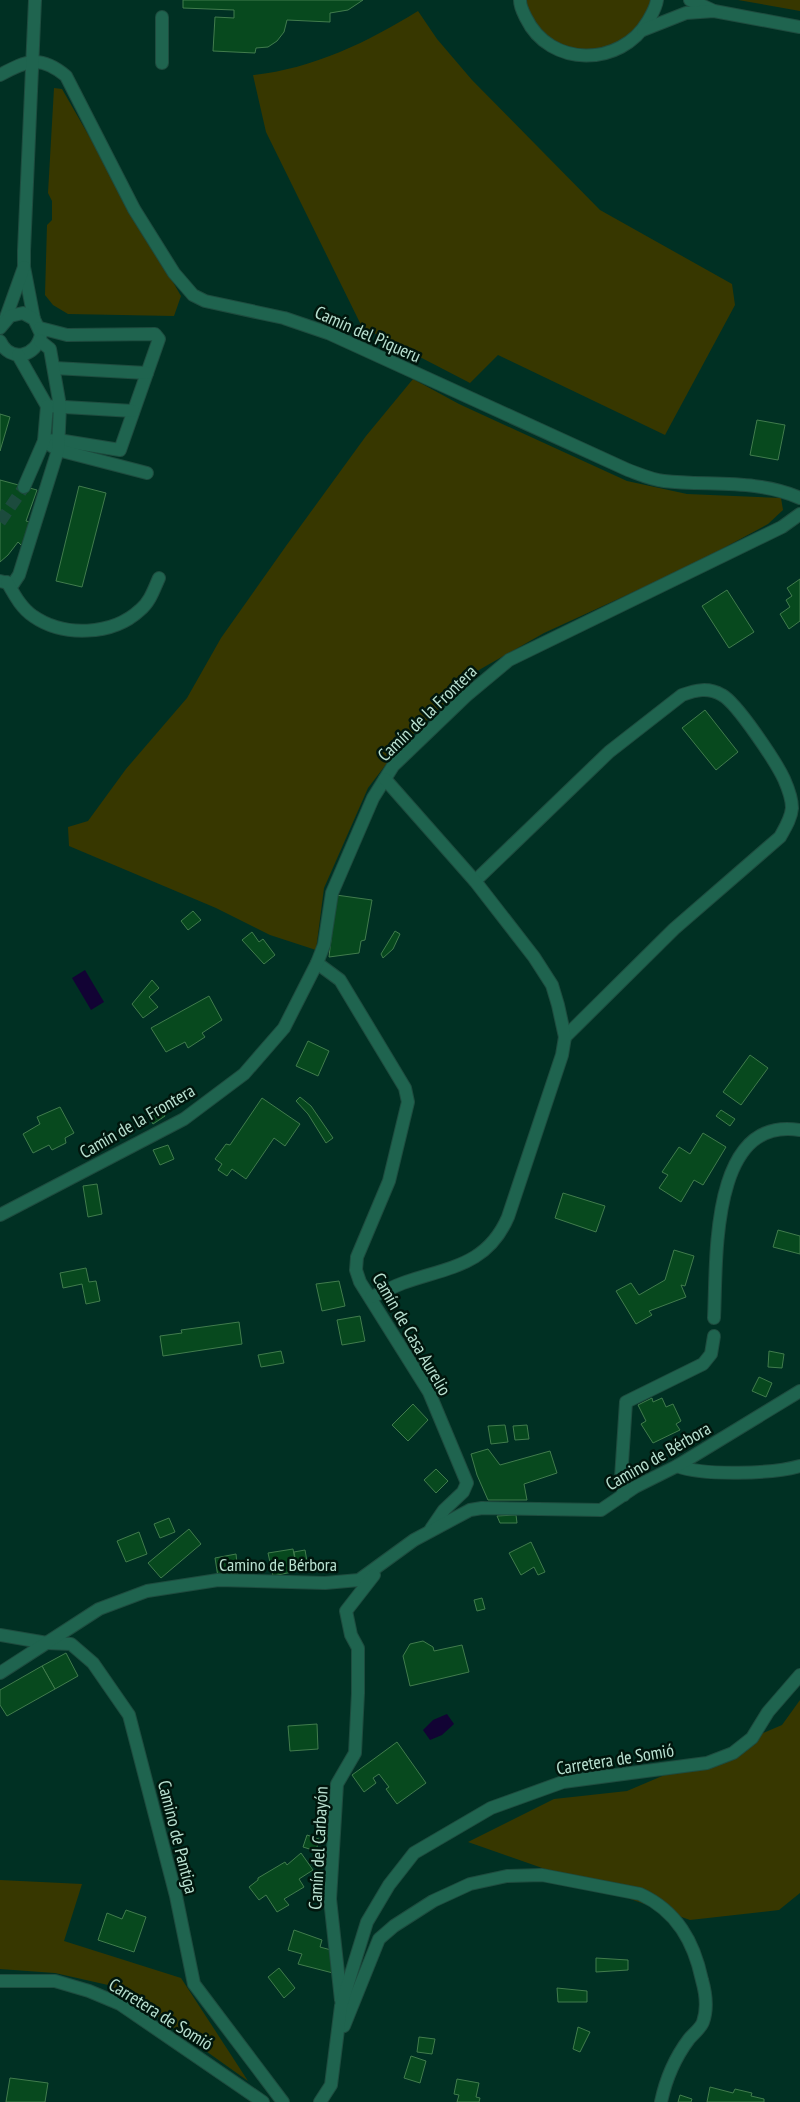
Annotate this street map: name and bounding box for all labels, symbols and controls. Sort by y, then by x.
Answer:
street label: Camín del Piqueru [311,300,425,368]
street label: Camín de la Frontera [373,660,481,766]
street label: Camín de la Frontera [75,1079,199,1163]
street label: Camín de Casa Aurelio [368,1268,457,1400]
street label: Camino de Bérbora [601,1417,715,1495]
street label: Camino de Bérbora [219,1553,337,1576]
street label: Carretera de Somió [555,1738,676,1780]
street label: Camino de Pantiga [153,1778,203,1896]
street label: Camín del Carbayón [303,1786,333,1910]
street label: Carretera de Somió [105,1973,218,2055]

